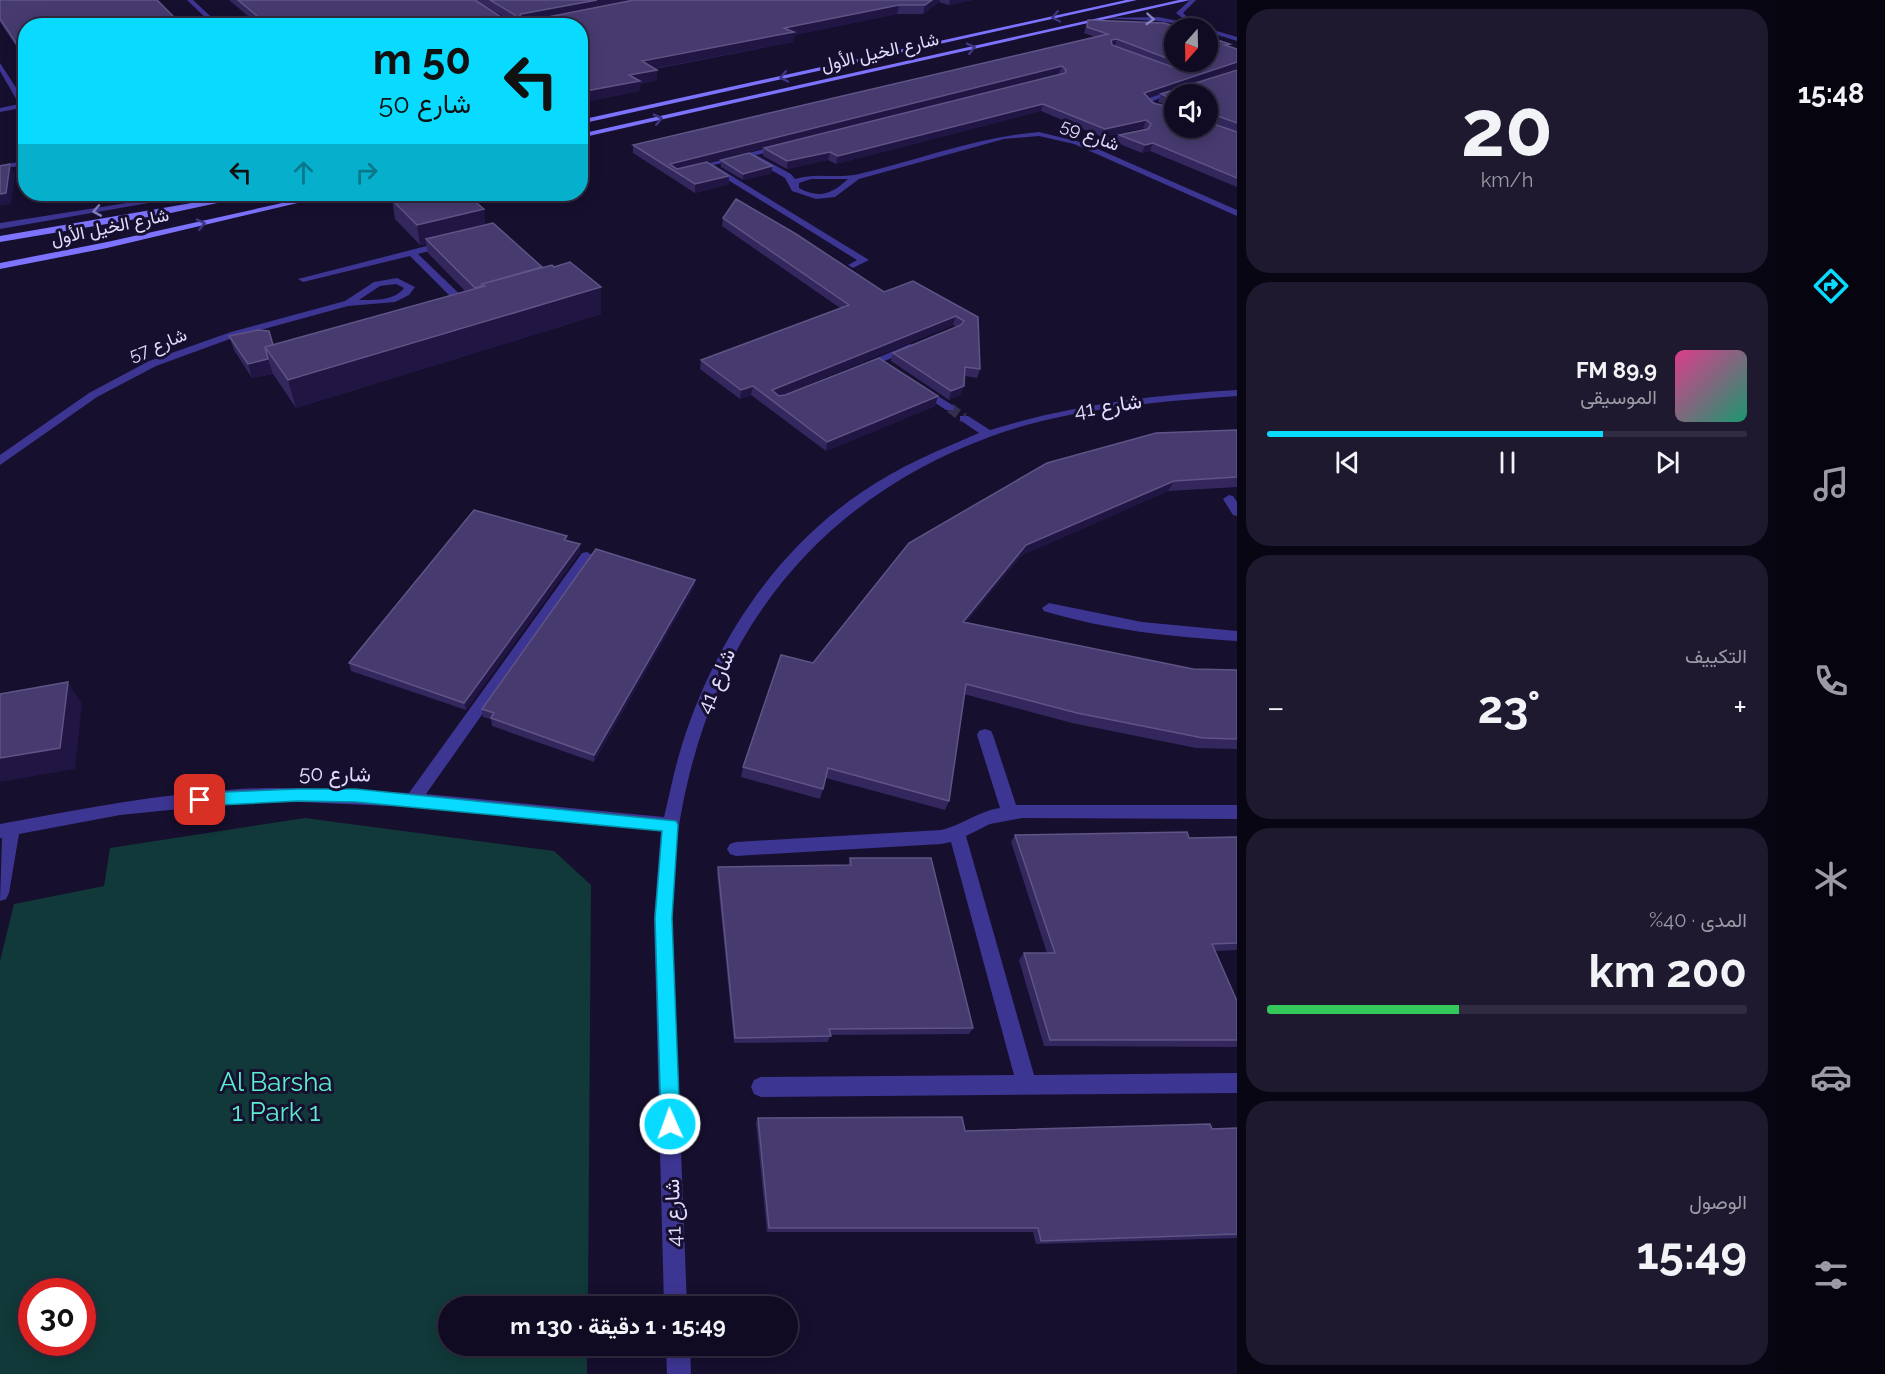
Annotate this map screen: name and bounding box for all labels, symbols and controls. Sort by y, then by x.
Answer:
one-way arrow [1052,10,1062,23]
one-way arrow [1146,12,1155,25]
north arrow [1164,18,1218,72]
map controls [1164,18,1218,138]
street label: شارع الخيل الأول [819,28,941,77]
text: 50 m [373,35,471,84]
icon: left [492,42,570,120]
one-way arrow [966,42,976,55]
one-way arrow [779,70,789,83]
text: 15:48 [1798,78,1864,109]
text: 20 [1461,83,1553,174]
button: sound [1164,84,1218,138]
text: شارع 50 [379,88,471,119]
one-way arrow [653,113,663,126]
street label: شارع 59 [1057,114,1122,157]
icon: left [224,156,257,189]
icon: ahead [287,156,320,189]
icon: right [350,156,383,189]
text: km/h [1481,168,1533,192]
street label: شارع الخيل الأول [49,204,171,251]
one-way arrow [92,204,102,217]
one-way arrow [196,218,206,231]
icon: directions [1810,265,1852,307]
street label: شارع 57 [126,324,190,367]
text: 89.9 FM [1576,357,1657,383]
text: الموسيقى [1580,385,1657,409]
street label: شارع 41 [1072,388,1144,425]
icon: previous [1331,446,1364,479]
icon: pause [1491,446,1524,479]
icon: next [1651,446,1684,479]
icon: music [1810,463,1852,505]
text: التكييف [1685,644,1747,668]
street label: شارع 41 [691,645,742,718]
icon: phone [1810,660,1852,702]
text: 23° [1478,681,1540,734]
text: − [1267,688,1285,727]
text: + [1733,688,1747,727]
street label: شارع 50 [299,760,371,789]
pin [174,774,225,825]
icon: arrive [183,783,216,816]
icon: climate [1810,858,1852,900]
text: المدى · 40% [1649,908,1747,932]
text: 200 km [1589,945,1747,998]
icon: car [1810,1056,1852,1098]
park label: Al Barsha 1 Park 1 [220,1067,333,1127]
position arrow [638,1092,702,1156]
street label: شارع 41 [659,1179,688,1247]
text: الوصول [1689,1190,1747,1214]
text: 15:49 [1637,1227,1747,1280]
icon: filters [1810,1254,1852,1296]
speed limit sign: 30 [18,1278,96,1356]
text: 15:49 · 1 دقيقة · 130 m [510,1313,726,1339]

